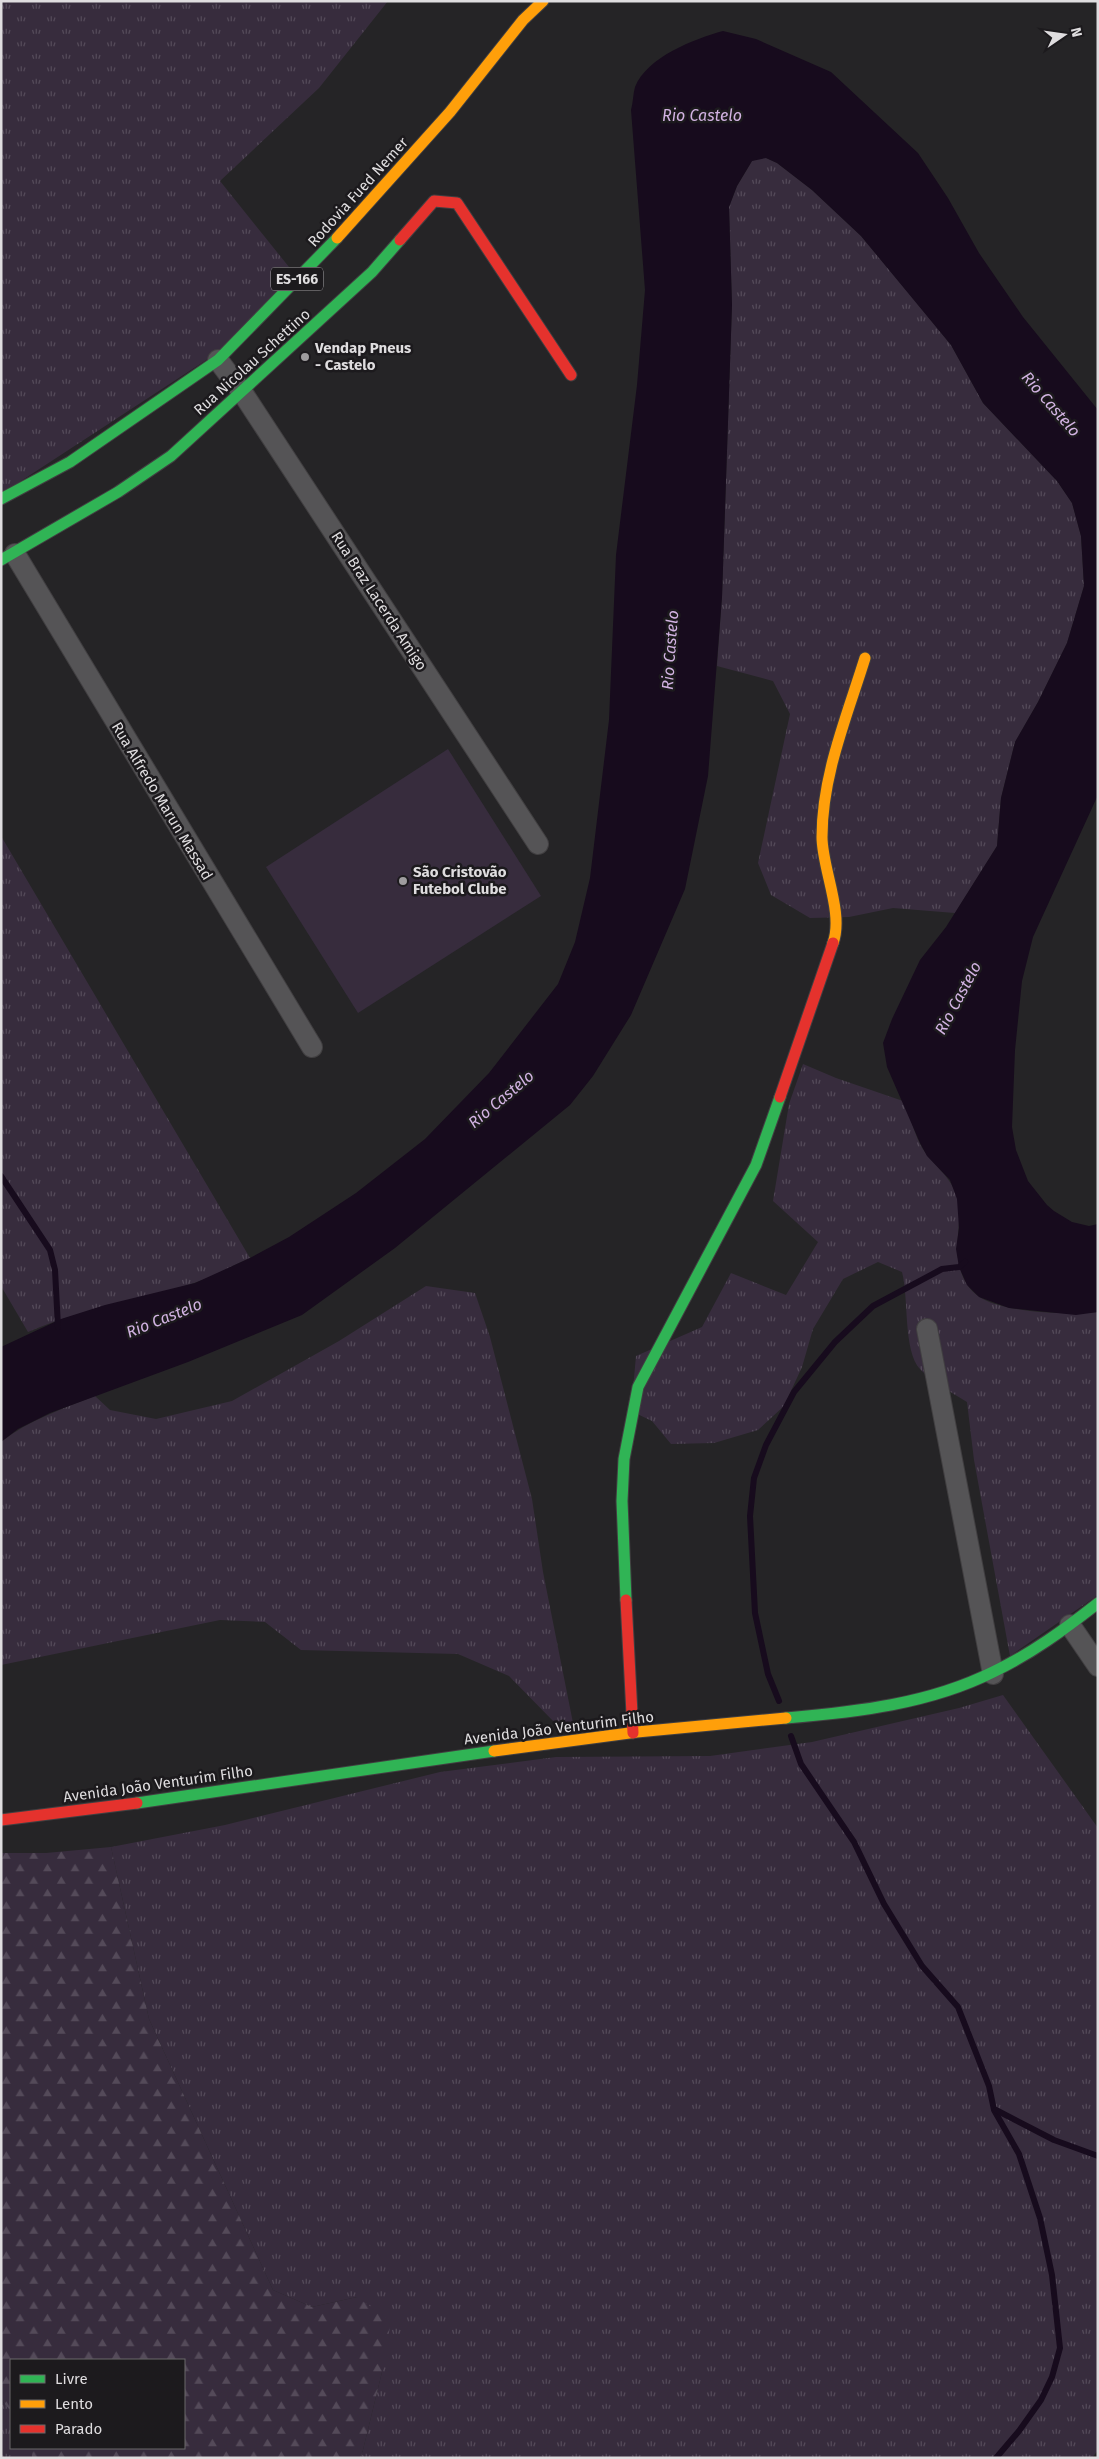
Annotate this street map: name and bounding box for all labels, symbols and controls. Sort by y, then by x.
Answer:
north arrow [1039,10,1089,60]
text: N [1067,26,1086,39]
water label: Rio Castelo [662,106,742,125]
street label: Rodovia Fued Nemer [304,133,412,250]
road number: ES-166 [271,268,323,290]
street label: Rua Nicolau Schettino [190,305,314,419]
place label: Vendap Pneus - Castelo [314,339,411,374]
marker: Vendap Pneus - Castelo [299,351,311,363]
water label: Rio Castelo [1018,368,1084,440]
street label: Rua Braz Lacerda Amigo [327,528,431,674]
water label: Rio Castelo [658,609,682,691]
street label: Rua Alfredo Marun Massad [108,719,216,883]
place label: São Cristovão Futebol Clube [413,863,507,898]
marker: São Cristovão Futebol Clube [397,875,409,887]
water label: Rio Castelo [931,958,985,1038]
water label: Rio Castelo [464,1066,538,1132]
water label: Rio Castelo [123,1294,205,1342]
street label: Avenida João Venturim Filho [463,1707,655,1749]
street label: Avenida João Venturim Filho [62,1762,254,1806]
legend [10,2359,185,2449]
text: Livre [55,2370,88,2388]
text: Lento [55,2395,93,2413]
text: Parado [55,2420,102,2438]

